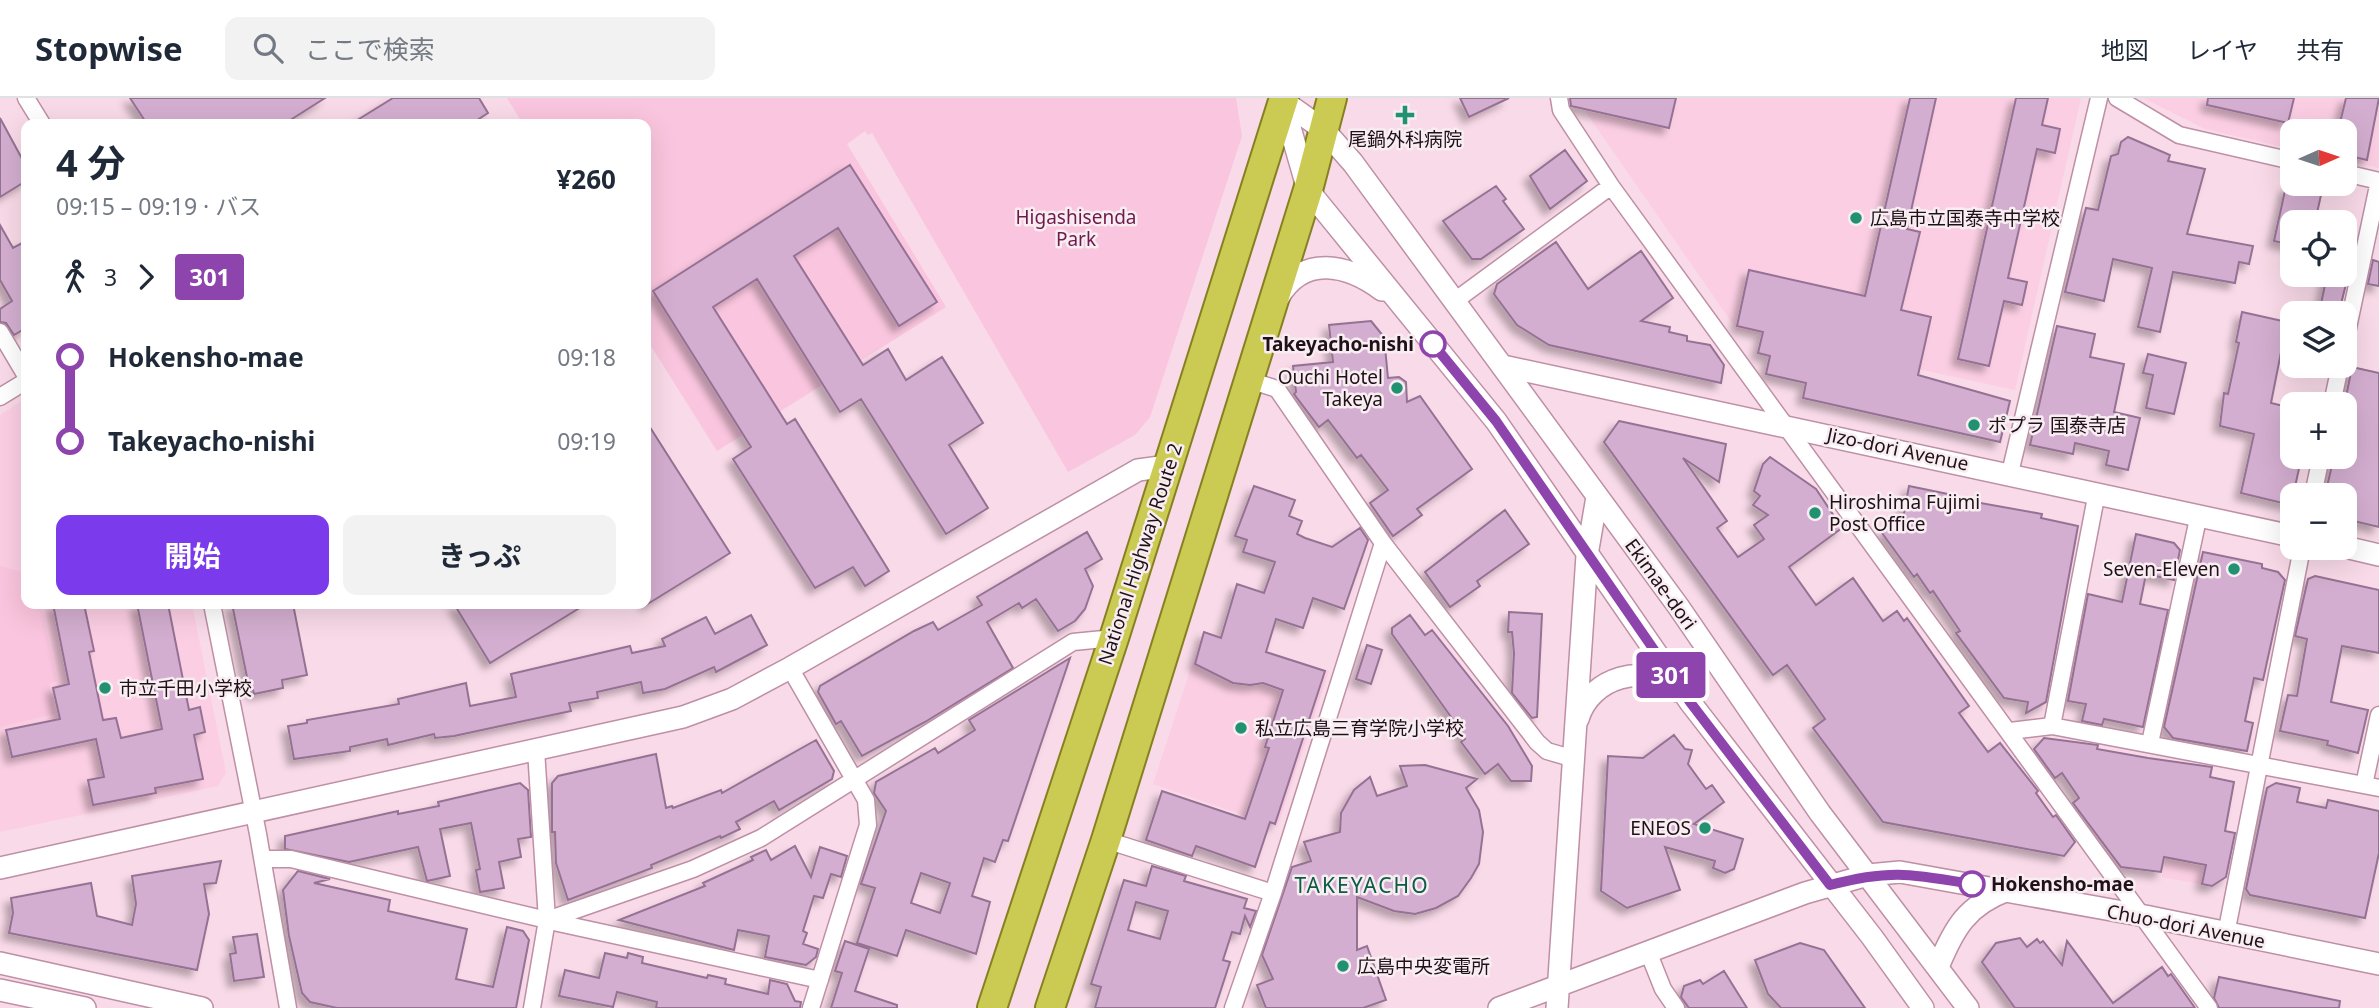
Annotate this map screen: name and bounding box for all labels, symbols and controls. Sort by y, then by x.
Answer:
search box [225,17,715,80]
text: Stopwise [35,26,183,71]
icon: search [249,29,287,67]
text: ここで検索 [305,31,435,67]
text: 地図 [2101,33,2149,66]
text: レイヤ [2187,33,2258,66]
text: 共有 [2296,33,2344,66]
marker: 尾鍋外科病院 [1395,105,1415,125]
north arrow [2280,119,2357,196]
map controls [2280,119,2357,560]
place label: 尾鍋外科病院 [1348,126,1462,152]
text: 4 分 [56,136,126,188]
text: ¥260 [557,161,616,197]
text: 09:15 – 09:19 · バス [56,190,261,222]
park label: Higashisenda Park [1016,204,1136,252]
place label: 広島市立国泰寺中学校 [1870,205,2060,231]
marker: 広島市立国泰寺中学校 [1848,210,1864,226]
button: locate [2280,210,2357,287]
icon: walk [56,258,94,296]
icon: forward [127,258,165,296]
text: 301 [189,260,230,293]
text: 3 [104,261,117,293]
button: layers [2280,301,2357,378]
place label: Takeyacho-nishi [1262,331,1414,357]
marker: Takeyacho-nishi [1420,331,1446,357]
text: Hokensho-mae [108,339,304,375]
text: 09:18 [557,341,616,373]
place label: Ouchi Hotel Takeya [1278,364,1383,412]
marker: Ouchi Hotel Takeya [1389,380,1405,396]
button: + [2280,392,2357,469]
place label: ポプラ 国泰寺店 [1988,412,2126,438]
marker: ポプラ 国泰寺店 [1966,417,1982,433]
street label: Jizo-dori Avenue [1823,421,1971,477]
text: Takeyacho-nishi [108,423,315,459]
text: 09:19 [557,425,616,457]
street label: National Highway Route 2 [1092,440,1188,668]
button: − [2280,483,2357,560]
place label: Hiroshima Fujimi Post Office [1829,489,1980,537]
marker: Hiroshima Fujimi Post Office [1807,505,1823,521]
button: 開始 [56,515,329,595]
button: きっぷ [343,515,616,595]
street label: Ekimae-dori [1619,533,1703,635]
place label: Seven-Eleven [2103,556,2220,582]
marker: Seven-Eleven [2226,561,2242,577]
line badge: 301 [1631,652,1711,698]
text: 301 [1650,658,1692,691]
place label: 市立千田小学校 [119,675,252,701]
marker: 市立千田小学校 [97,680,113,696]
place label: 私立広島三育学院小学校 [1255,715,1464,741]
marker: 私立広島三育学院小学校 [1233,720,1249,736]
place label: ENEOS [1630,815,1691,841]
marker: ENEOS [1697,820,1713,836]
district label: TAKEYACHO [1294,871,1430,899]
marker: Hokensho-mae [1959,871,1985,897]
place label: Hokensho-mae [1991,871,2134,897]
street label: Chuo-dori Avenue [2105,898,2267,954]
place label: 広島中央変電所 [1357,953,1490,979]
marker: 広島中央変電所 [1335,958,1351,974]

